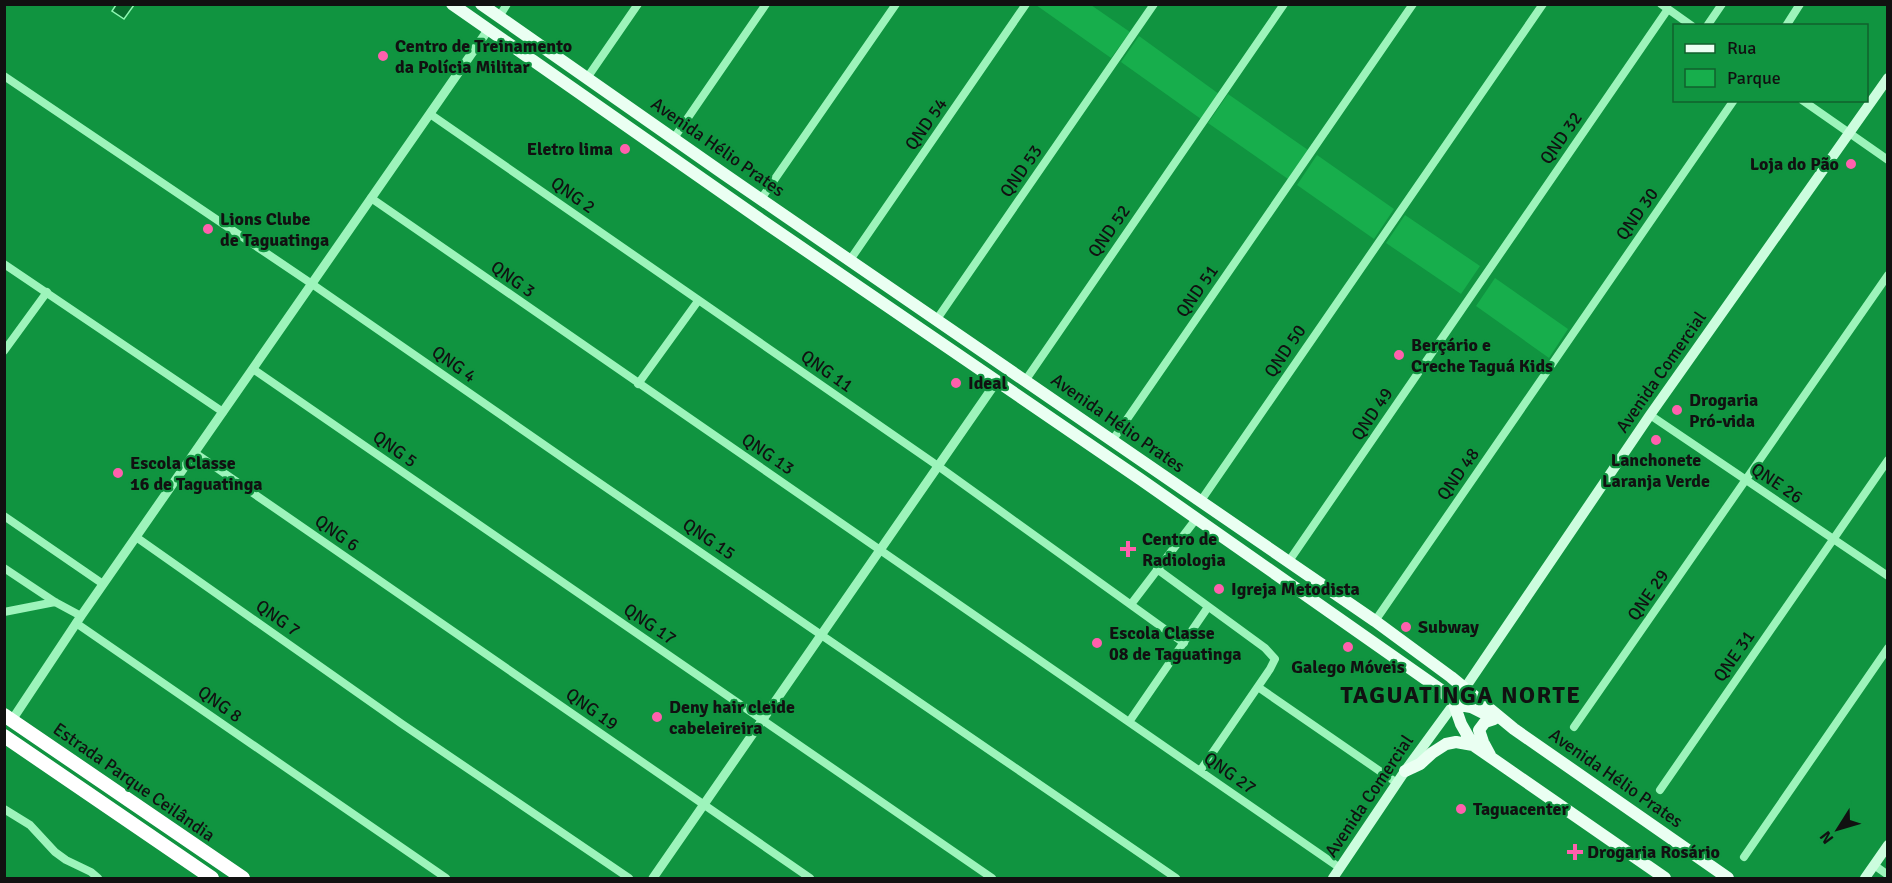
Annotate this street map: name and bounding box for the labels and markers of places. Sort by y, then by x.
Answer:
place label: Centro de Treinamento da Polícia Militar [395,35,572,78]
marker: Centro de Treinamento da Polícia Militar [376,49,390,63]
place label: Eletro lima [527,138,613,160]
marker: Eletro lima [618,142,632,156]
place label: Loja do Pão [1750,153,1839,175]
marker: Loja do Pão [1844,157,1858,171]
place label: Lions Clube de Taguatinga [220,208,329,251]
marker: Lions Clube de Taguatinga [201,222,215,236]
place label: Berçário e Creche Taguá Kids [1411,334,1553,377]
marker: Berçário e Creche Taguá Kids [1392,348,1406,362]
place label: Ideal [968,372,1008,394]
marker: Ideal [949,376,963,390]
place label: Drogaria Pró-vida [1689,389,1758,432]
marker: Drogaria Pró-vida [1670,403,1684,417]
marker: Lanchonete Laranja Verde [1649,433,1663,447]
place label: Lanchonete Laranja Verde [1602,449,1710,492]
place label: Escola Classe 16 de Taguatinga [130,452,263,495]
marker: Escola Classe 16 de Taguatinga [111,466,125,480]
place label: Centro de Radiologia [1142,528,1226,571]
marker: Centro de Radiologia [1119,540,1137,558]
place label: Igreja Metodista [1231,578,1360,600]
marker: Igreja Metodista [1212,582,1226,596]
place label: Subway [1418,616,1479,638]
marker: Subway [1399,620,1413,634]
place label: Escola Classe 08 de Taguatinga [1109,622,1242,665]
marker: Escola Classe 08 de Taguatinga [1090,636,1104,650]
marker: Galego Móveis [1341,640,1355,654]
place label: Galego Móveis [1291,656,1405,678]
place label: Deny hair cleide cabeleireira [669,696,795,739]
marker: Deny hair cleide cabeleireira [650,710,664,724]
place label: Taguacenter [1473,798,1569,820]
marker: Taguacenter [1454,802,1468,816]
place label: Drogaria Rosário [1587,841,1720,863]
marker: Drogaria Rosário [1568,845,1582,859]

